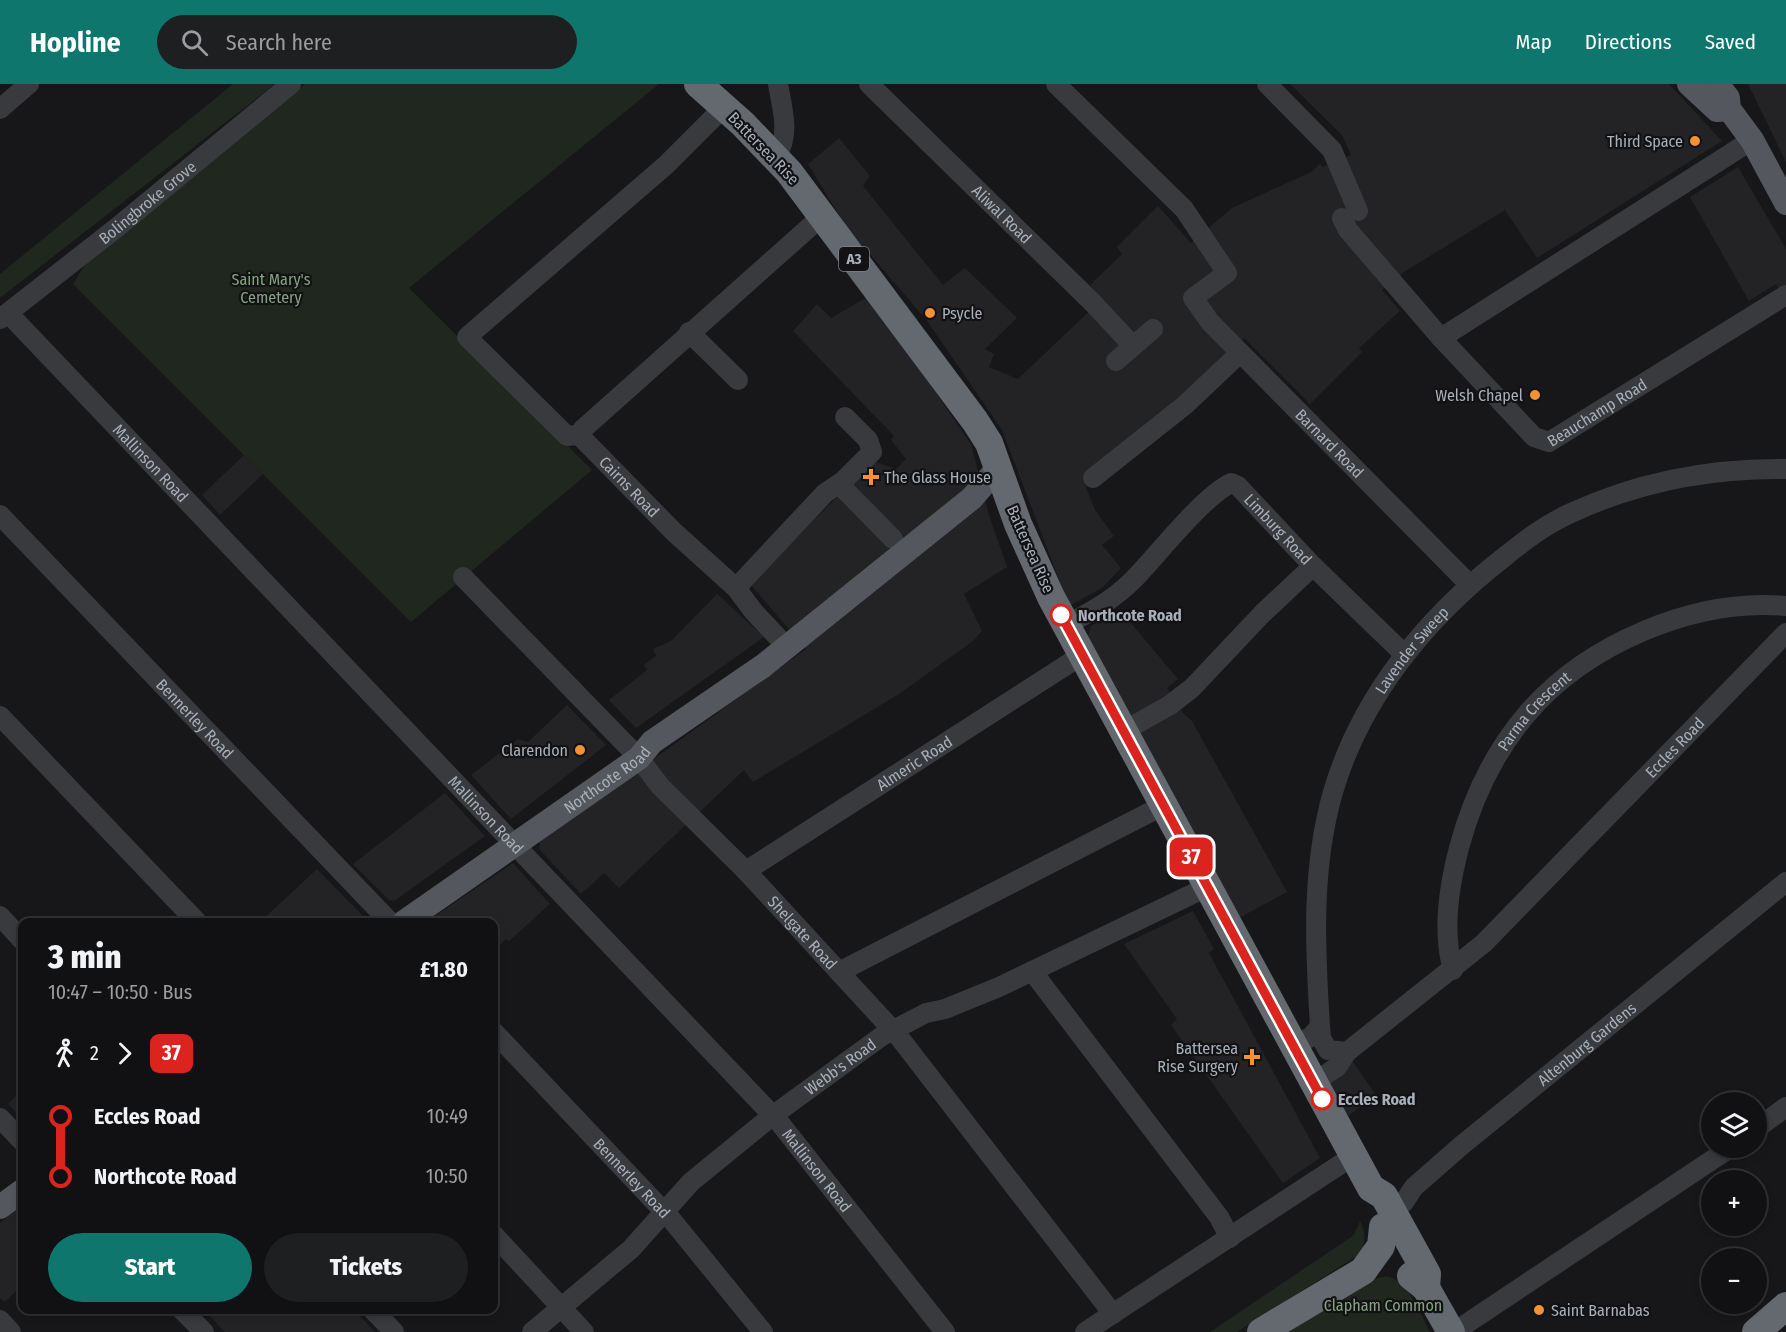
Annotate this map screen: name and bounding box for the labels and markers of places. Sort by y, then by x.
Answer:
place label: Third Space [1607,132,1683,151]
marker: Third Space [1688,134,1702,148]
place label: Psycle [942,304,983,323]
marker: Psycle [923,306,937,320]
place label: Welsh Chapel [1435,386,1523,405]
marker: Welsh Chapel [1528,388,1542,402]
marker: The Glass House [862,468,880,486]
place label: The Glass House [884,468,991,487]
marker: Northcote Road [1050,604,1072,626]
place label: Northcote Road [1078,606,1182,625]
place label: Clarendon [501,741,568,760]
marker: Clarendon [573,743,587,757]
place label: Battersea Rise Surgery [1157,1039,1239,1076]
marker: Battersea Rise Surgery [1243,1048,1261,1066]
marker: Eccles Road [1311,1088,1333,1110]
place label: Eccles Road [1338,1090,1415,1109]
place label: Saint Barnabas [1551,1301,1650,1320]
marker: Saint Barnabas [1532,1303,1546,1317]

